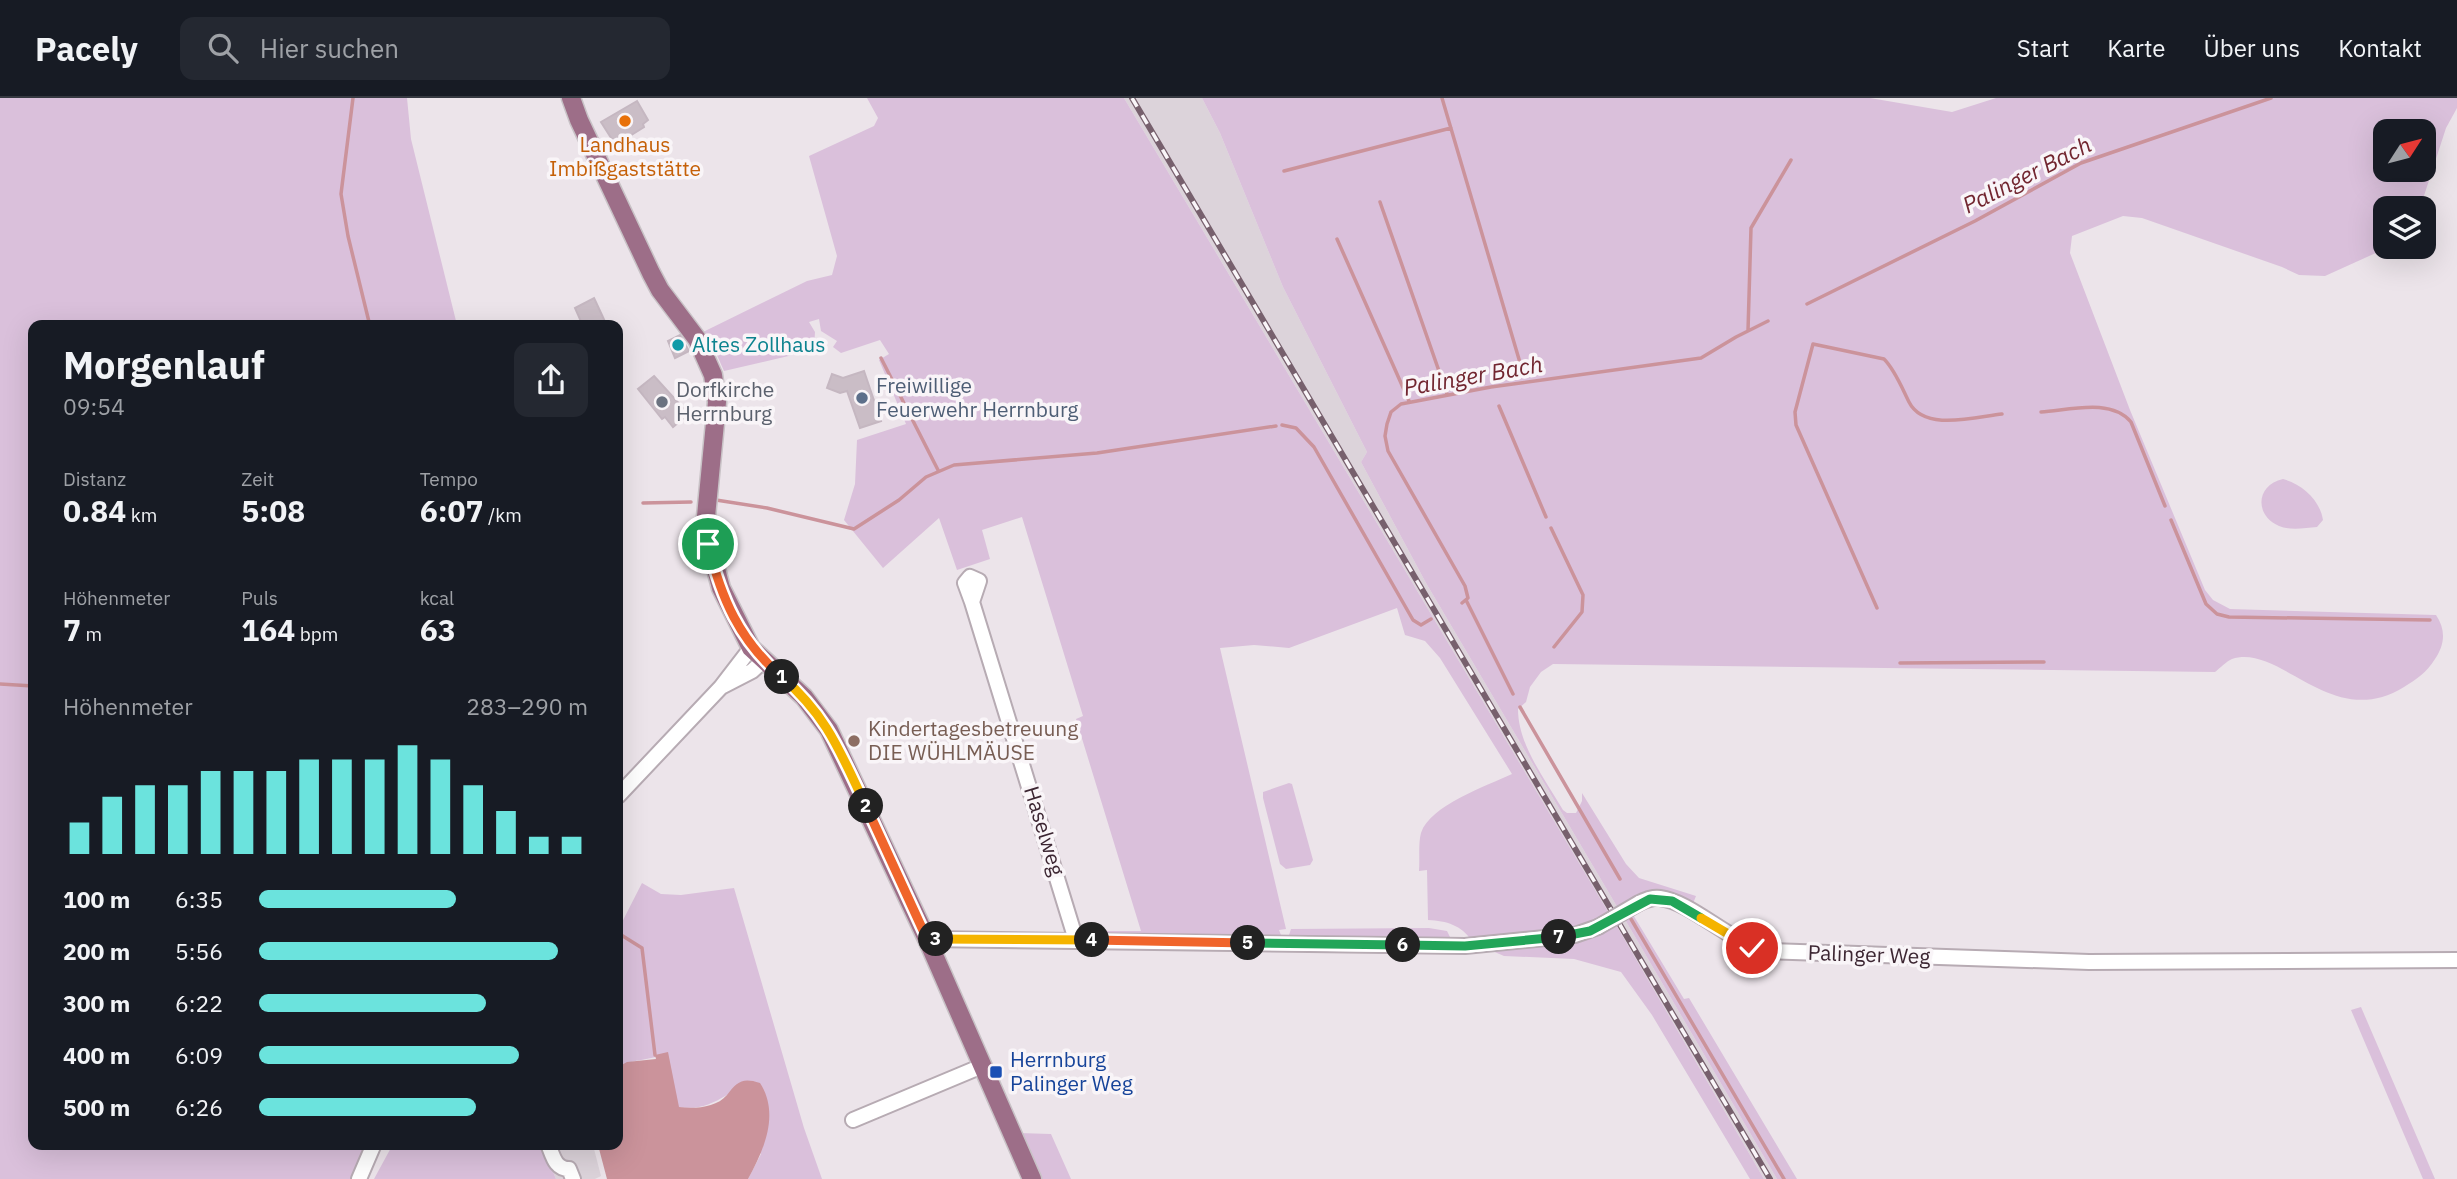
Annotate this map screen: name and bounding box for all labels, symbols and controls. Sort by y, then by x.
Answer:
search box [180,17,670,80]
text: Pacely [35,27,138,70]
icon: search [204,29,242,67]
text: Hier suchen [260,31,399,65]
text: Start [2017,32,2069,64]
text: Karte [2107,32,2165,64]
text: Über uns [2203,32,2300,64]
text: Kontakt [2338,32,2422,64]
marker: Landhaus Imbißgaststätte [617,113,633,129]
north arrow [2373,119,2436,182]
map controls [2373,119,2436,259]
water label: Palinger Bach [1957,129,2096,219]
place label: Landhaus Imbißgaststätte [549,130,701,182]
button: layers [2373,196,2436,259]
place label: Altes Zollhaus [692,330,826,358]
marker: Altes Zollhaus [670,337,686,353]
text: Morgenlauf [63,340,265,389]
button: share [514,343,588,417]
water label: Palinger Bach [1401,348,1545,402]
place label: Freiwillige Feuerwehr Herrnburg [876,371,1078,423]
place label: Dorfkirche Herrnburg [676,375,774,427]
marker: Freiwillige Feuerwehr Herrnburg [854,390,870,406]
text: 09:54 [63,391,125,421]
marker: Dorfkirche Herrnburg [654,394,670,410]
text: Distanz [63,467,126,491]
text: Zeit [241,467,274,491]
text: Tempo [420,467,478,491]
text: 0.84 [63,491,126,530]
text: 5:08 [241,491,305,530]
text: 6:07 [420,491,484,530]
text: km [126,503,157,527]
text: /km [484,503,522,527]
pin [678,514,738,574]
icon: arrive [689,525,727,563]
text: Höhenmeter [63,586,170,610]
text: Puls [241,586,278,610]
text: kcal [420,586,454,610]
text: 7 [63,610,81,649]
text: 164 [241,610,295,649]
text: 63 [420,610,456,649]
text: m [81,622,102,646]
text: bpm [295,622,338,646]
pin: 1 [764,660,800,694]
text: 1 [776,664,787,688]
text: Höhenmeter [63,691,193,721]
text: 283–290 m [466,691,588,721]
place label: Kindertagesbetreuung DIE WÜHLMÄUSE [868,714,1078,766]
marker: Kindertagesbetreuung DIE WÜHLMÄUSE [846,733,862,749]
street label: Haselweg [1018,783,1072,879]
pin: 2 [848,788,884,824]
text: 2 [860,793,871,817]
text: 100 m [63,884,130,914]
text: 6:35 [175,884,223,914]
pin [1722,918,1782,978]
pin: 7 [1542,920,1576,954]
pin: 3 [918,922,954,956]
pin: 4 [1074,922,1110,958]
text: 7 [1553,924,1564,948]
text: 3 [930,926,941,950]
pin: 5 [1230,926,1266,960]
text: 4 [1086,927,1097,951]
pin: 6 [1386,928,1420,962]
icon: check [1733,929,1771,967]
text: 5 [1242,930,1253,954]
text: 6 [1397,932,1408,956]
text: 200 m [63,936,130,966]
text: 5:56 [175,936,223,966]
street label: Palinger Weg [1807,938,1931,970]
text: 300 m [63,988,130,1018]
text: 6:22 [175,988,223,1018]
text: 400 m [63,1040,130,1070]
text: 6:09 [175,1040,223,1070]
place label: Herrnburg Palinger Weg [1010,1045,1133,1097]
marker: Herrnburg Palinger Weg [988,1064,1004,1080]
text: 500 m [63,1092,130,1122]
text: 6:26 [175,1092,223,1122]

